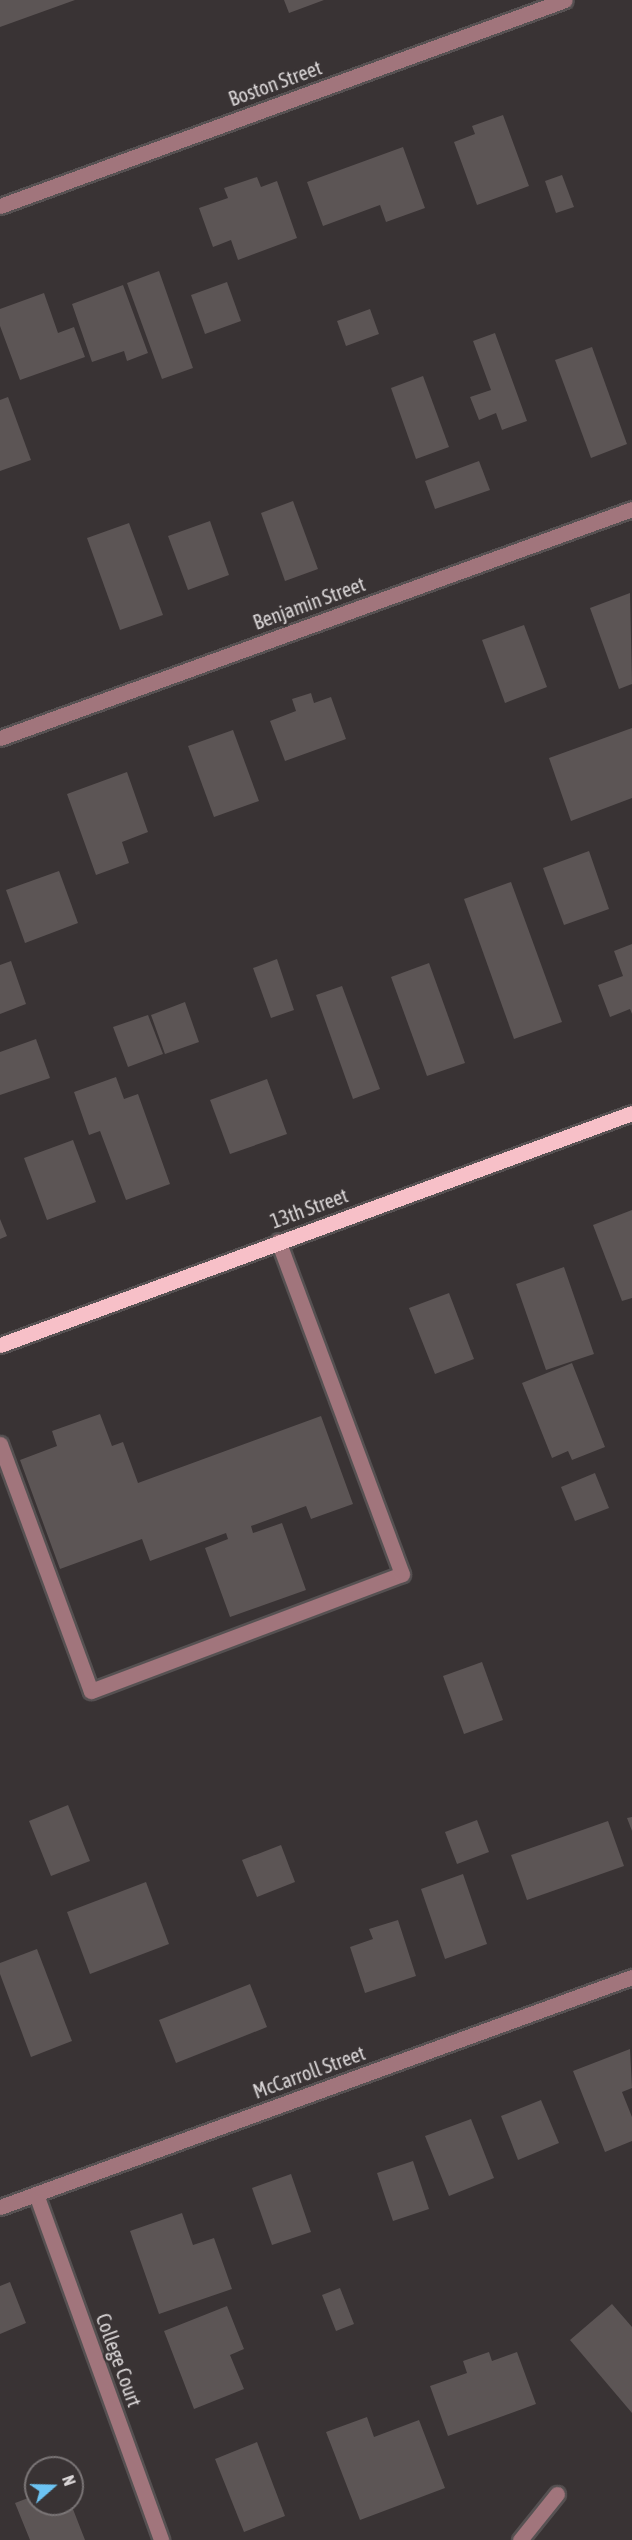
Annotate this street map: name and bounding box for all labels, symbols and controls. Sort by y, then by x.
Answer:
street label: Boston Street [225,55,325,111]
street label: Benjamin Street [250,572,368,634]
street label: 13th Street [267,1183,351,1233]
street label: McCarroll Street [250,2041,368,2103]
street label: College Court [91,2310,147,2410]
north arrow [24,2456,84,2516]
text: N [59,2473,79,2488]

